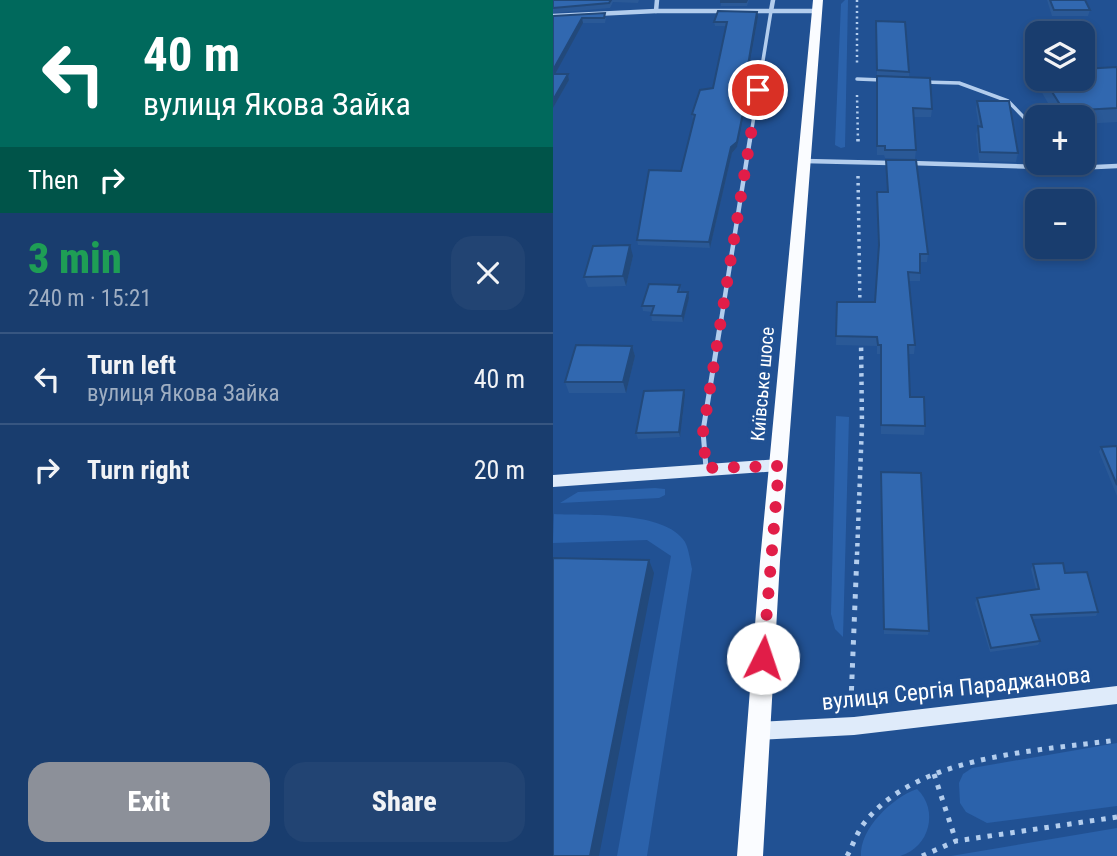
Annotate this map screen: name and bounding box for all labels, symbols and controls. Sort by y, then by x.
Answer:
map controls [1025,21,1095,259]
button: layers [1025,21,1095,91]
text: 40 m [143,26,240,83]
icon: left [28,28,119,119]
pin [728,60,788,120]
icon: arrive [739,71,777,109]
text: вулиця Якова Зайка [143,85,411,123]
button: + [1025,105,1095,175]
icon: right [93,161,131,199]
text: Then [28,165,79,195]
button: − [1025,189,1095,259]
text: 3 min [28,234,122,283]
button: close [451,236,525,310]
text: 240 m · 15:21 [28,285,152,312]
street label: Київське шосе [746,326,779,442]
text: Turn left [87,350,176,380]
icon: left [28,360,66,398]
text: 40 m [474,364,525,394]
text: вулиця Якова Зайка [87,380,279,407]
icon: right [28,451,66,489]
text: Turn right [87,455,189,485]
text: 20 m [474,455,525,485]
position arrow [726,621,800,695]
street label: вулиця Сергія Параджанова [820,661,1092,716]
button: Exit [28,762,270,842]
button: Share [284,762,525,842]

